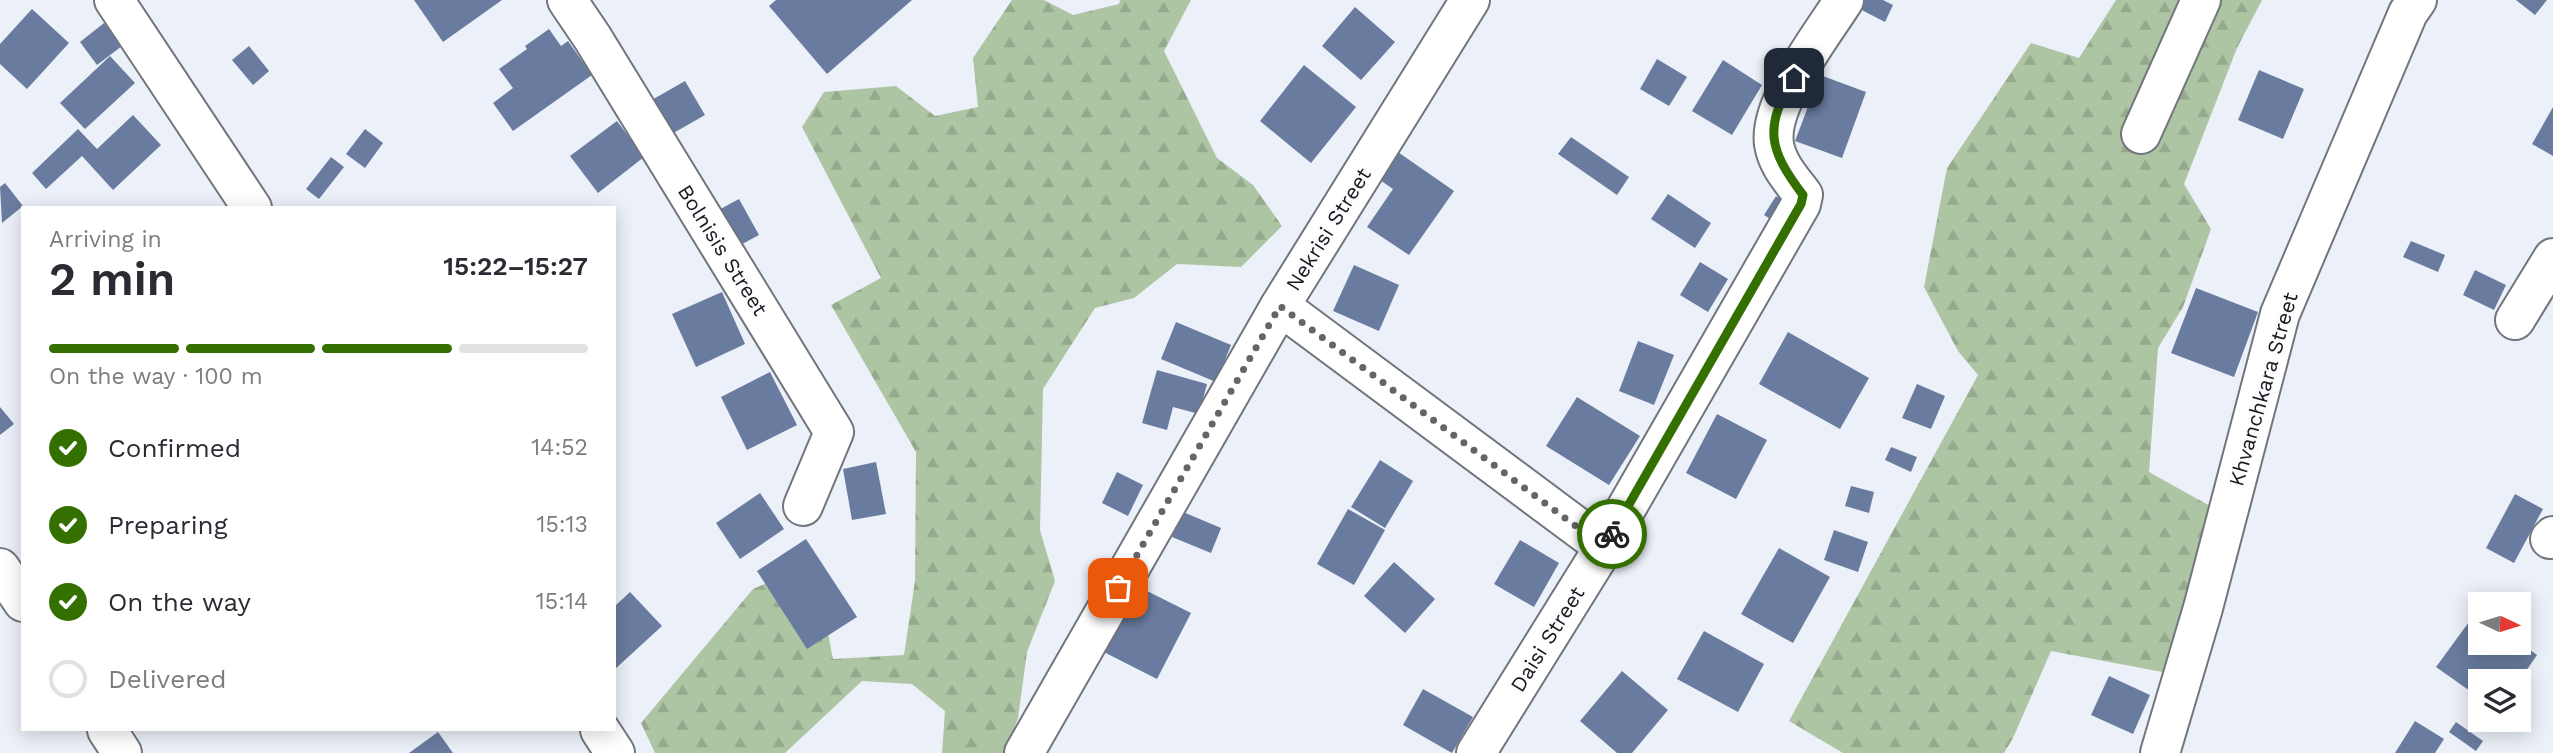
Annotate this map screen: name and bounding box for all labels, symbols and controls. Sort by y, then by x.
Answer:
pin [1764,48,1824,108]
icon: home [1775,59,1813,97]
street label: Nekrisi Street [1280,163,1376,295]
street label: Bolnisis Street [673,180,773,320]
text: Arriving in [49,226,162,253]
text: 15:22–15:27 [443,251,588,281]
text: 2 min [49,252,175,306]
street label: Khvanchkara Street [2223,289,2303,489]
text: On the way · 100 m [49,363,263,390]
icon: check [49,429,87,467]
text: Confirmed [108,433,241,463]
text: 14:52 [531,434,588,461]
courier [1577,499,1647,569]
icon: check [49,506,87,544]
text: Preparing [108,510,228,540]
text: 15:13 [536,511,588,538]
icon: bike [1593,515,1631,553]
pin [1088,558,1148,618]
icon: bag [1099,569,1137,607]
street label: Daisi Street [1505,581,1589,696]
icon: check [49,583,87,621]
text: On the way [108,587,251,617]
text: 15:14 [536,588,588,615]
north arrow [2468,592,2530,654]
map controls [2468,592,2531,732]
text: Delivered [108,664,227,694]
button: layers [2468,669,2531,732]

